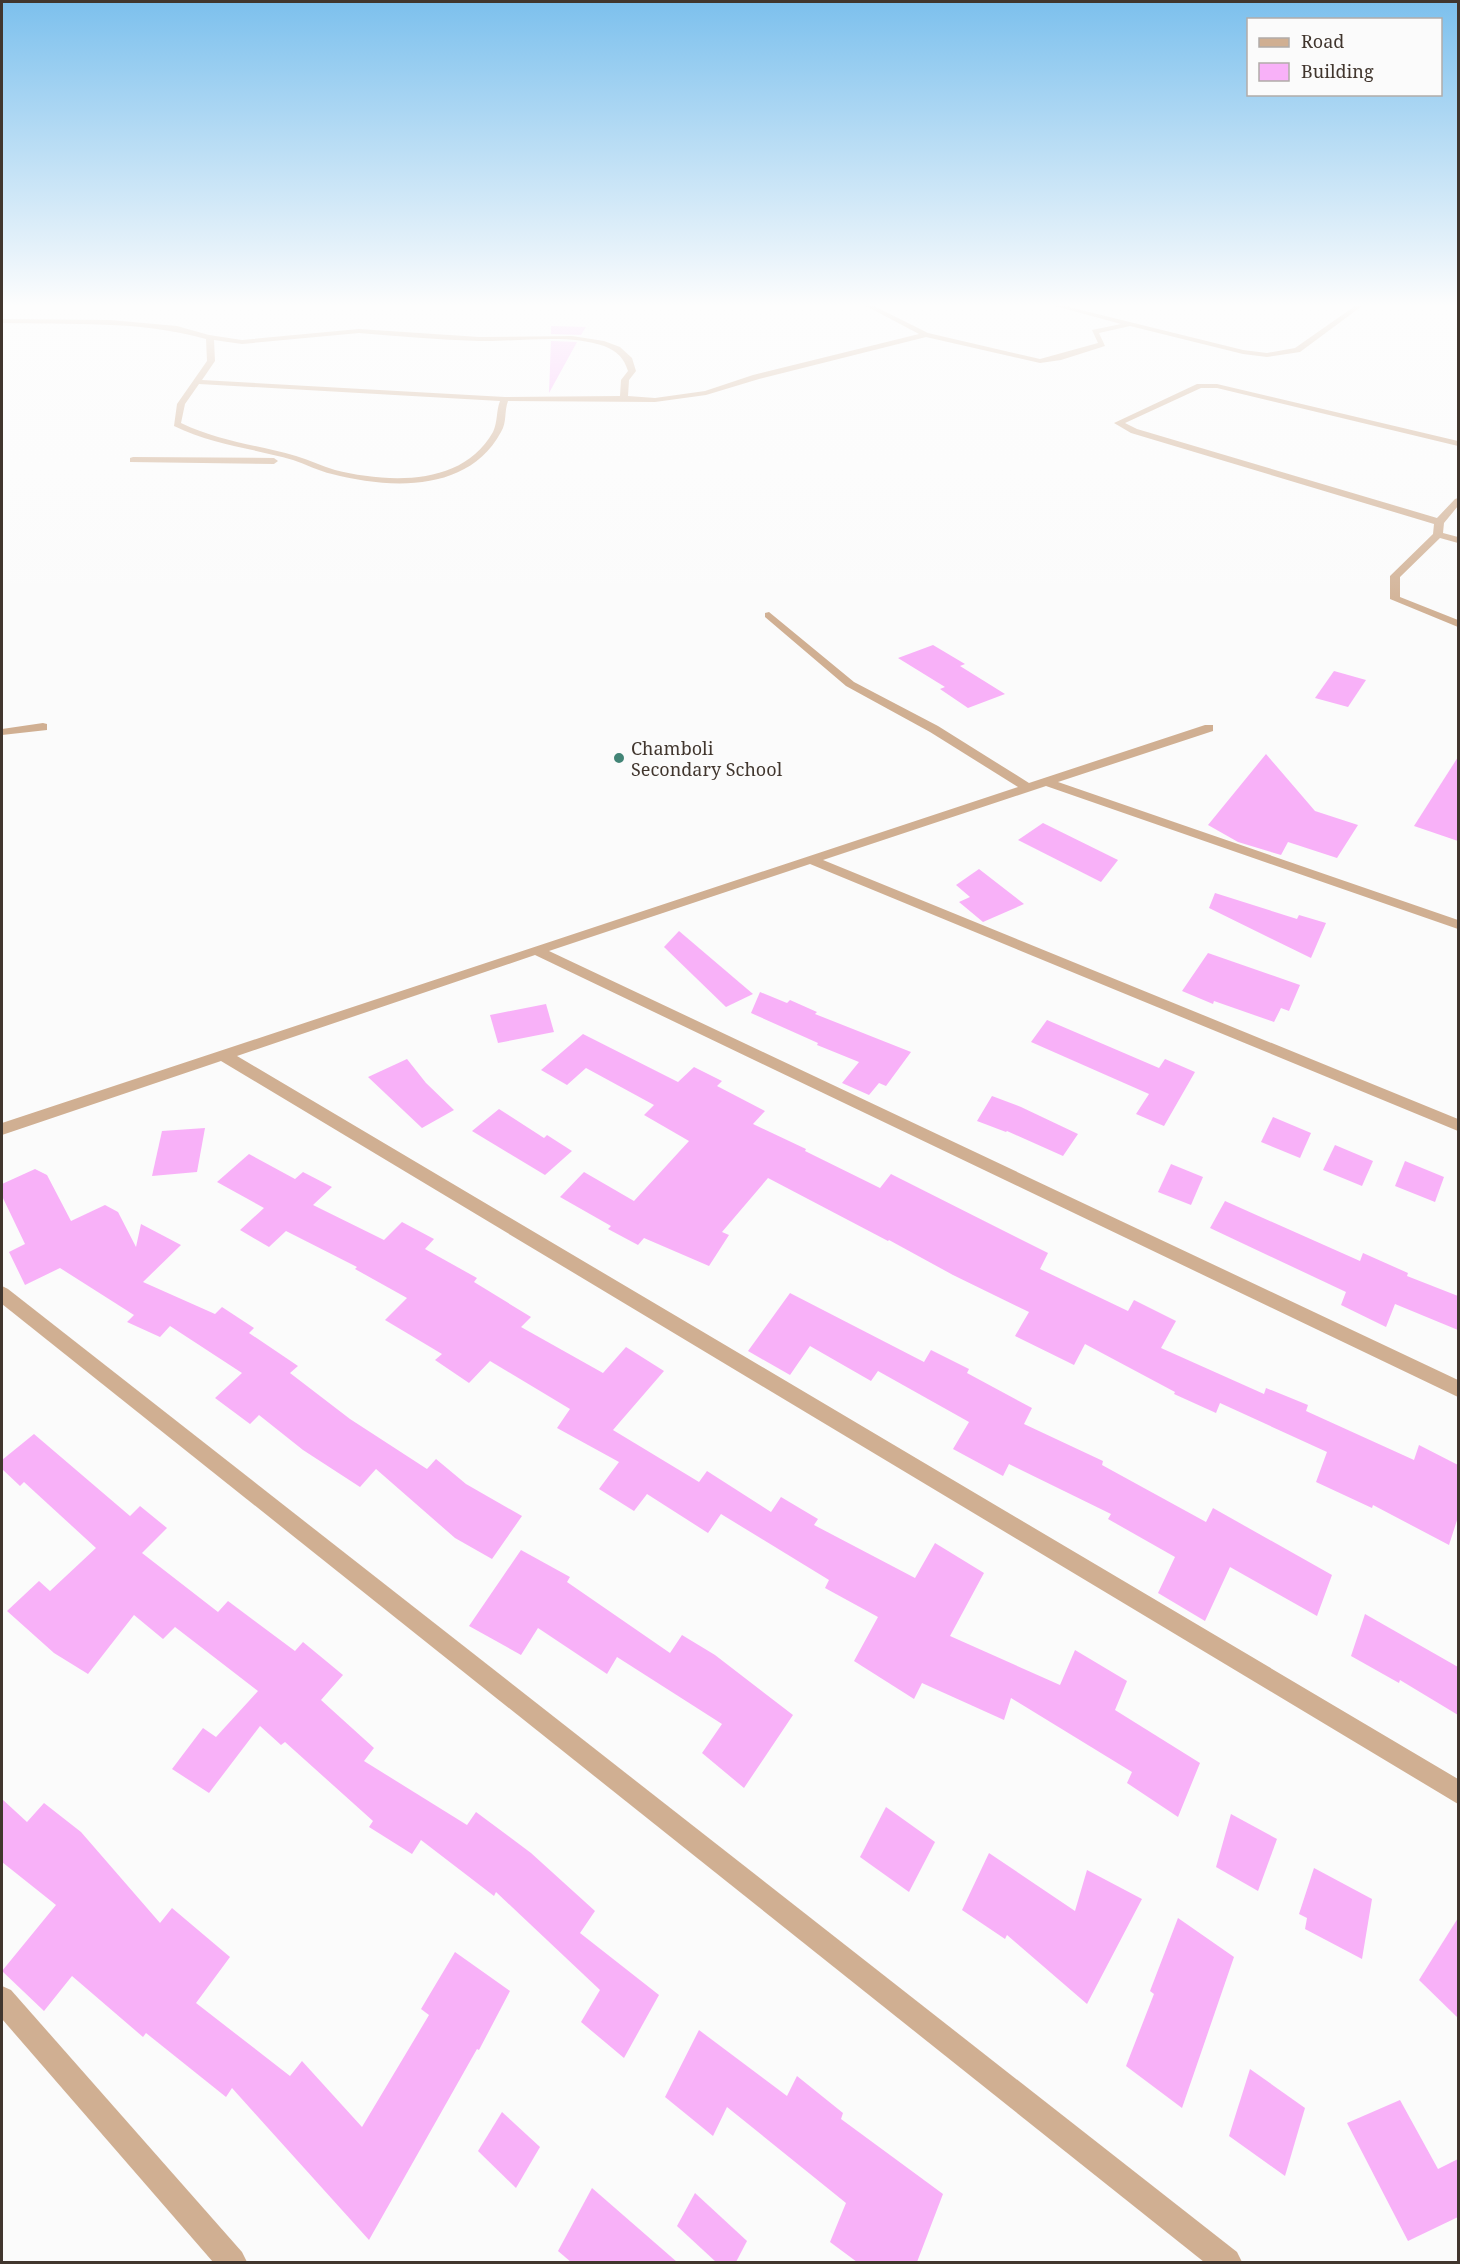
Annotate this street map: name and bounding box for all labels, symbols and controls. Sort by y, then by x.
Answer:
legend [1247,18,1442,96]
text: Road [1301,29,1344,53]
text: Building [1301,59,1374,83]
place label: Chamboli Secondary School [631,736,783,781]
marker: Chamboli Secondary School [612,751,626,765]

